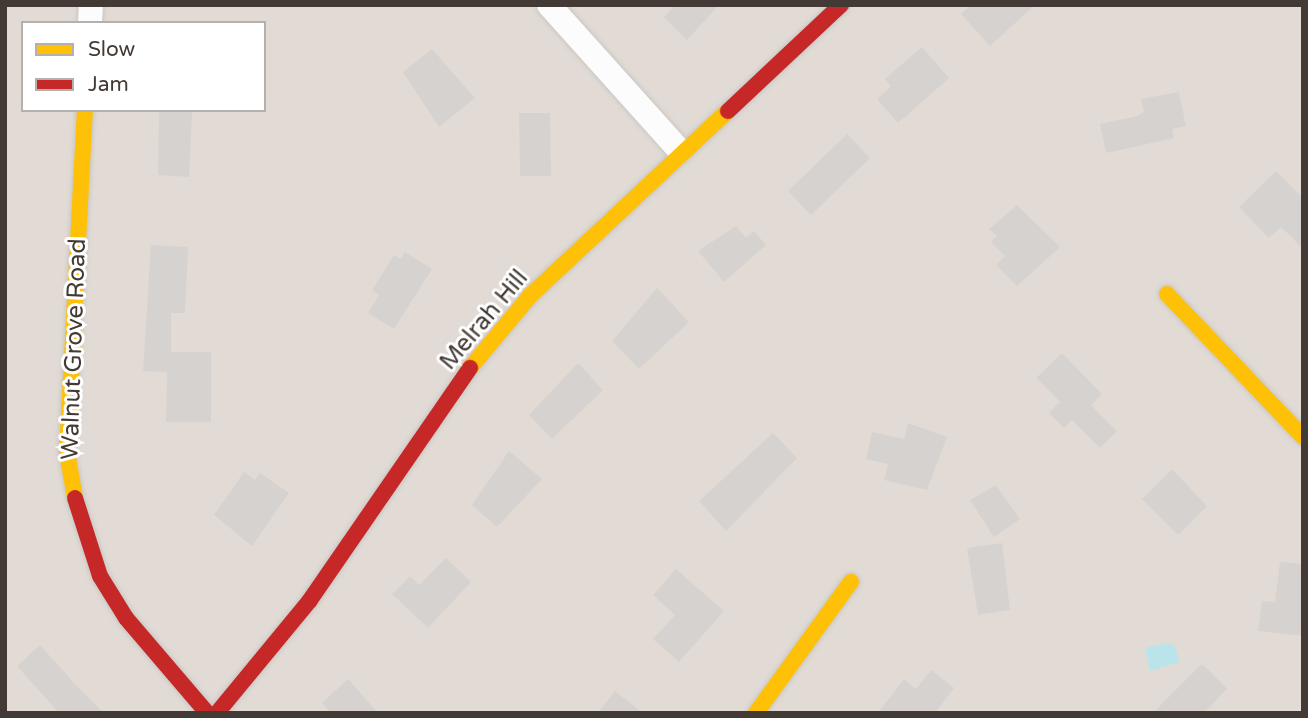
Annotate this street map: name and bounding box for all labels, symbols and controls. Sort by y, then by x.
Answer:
legend [21,21,266,112]
text: Slow [88,37,135,62]
text: Jam [88,72,129,97]
street label: Walnut Grove Road [56,238,92,460]
street label: Melrah Hill [434,264,534,376]

